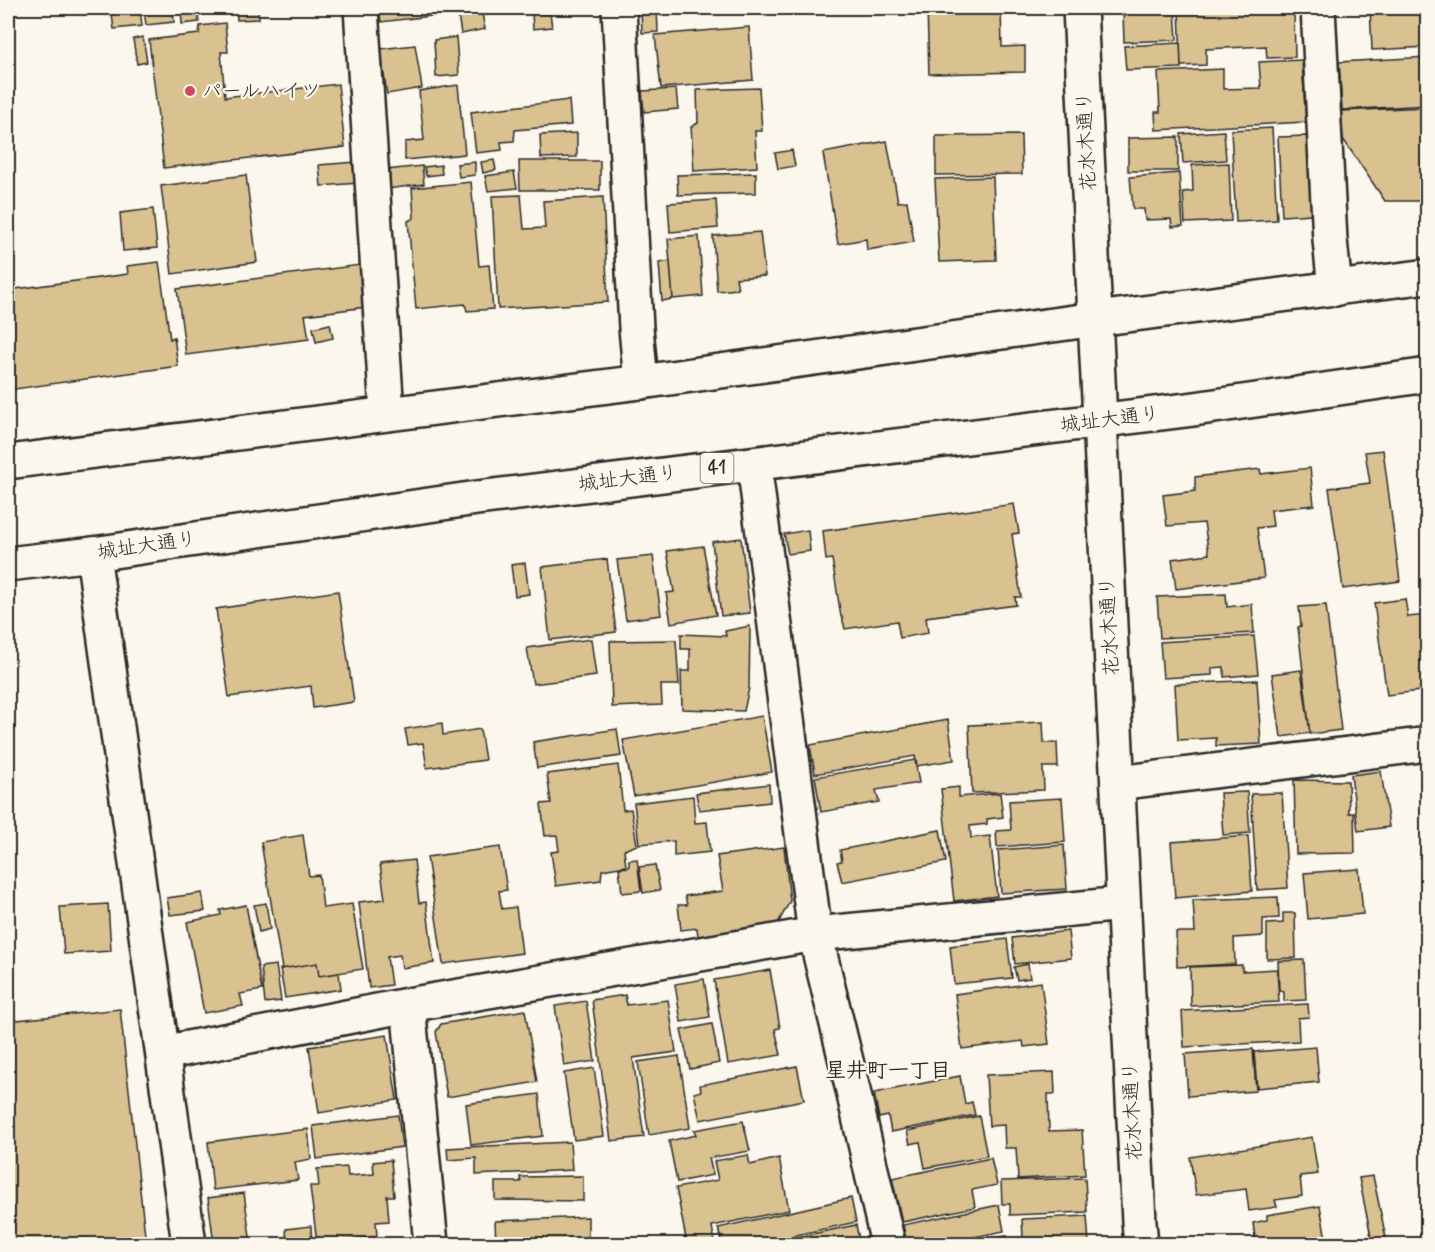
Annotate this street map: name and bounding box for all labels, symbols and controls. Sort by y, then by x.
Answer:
place label: パールハイツ [202,78,321,105]
marker: パールハイツ [183,84,197,98]
street label: 花水木通り [1071,90,1103,192]
street label: 城址大通り [1059,401,1161,439]
road number: 41 [700,453,734,483]
street label: 城址大通り [577,460,679,498]
street label: 城址大通り [96,526,198,566]
street label: 花水木通り [1094,575,1126,677]
district label: 星井町一丁目 [825,1057,951,1085]
street label: 花水木通り [1117,1060,1149,1162]

